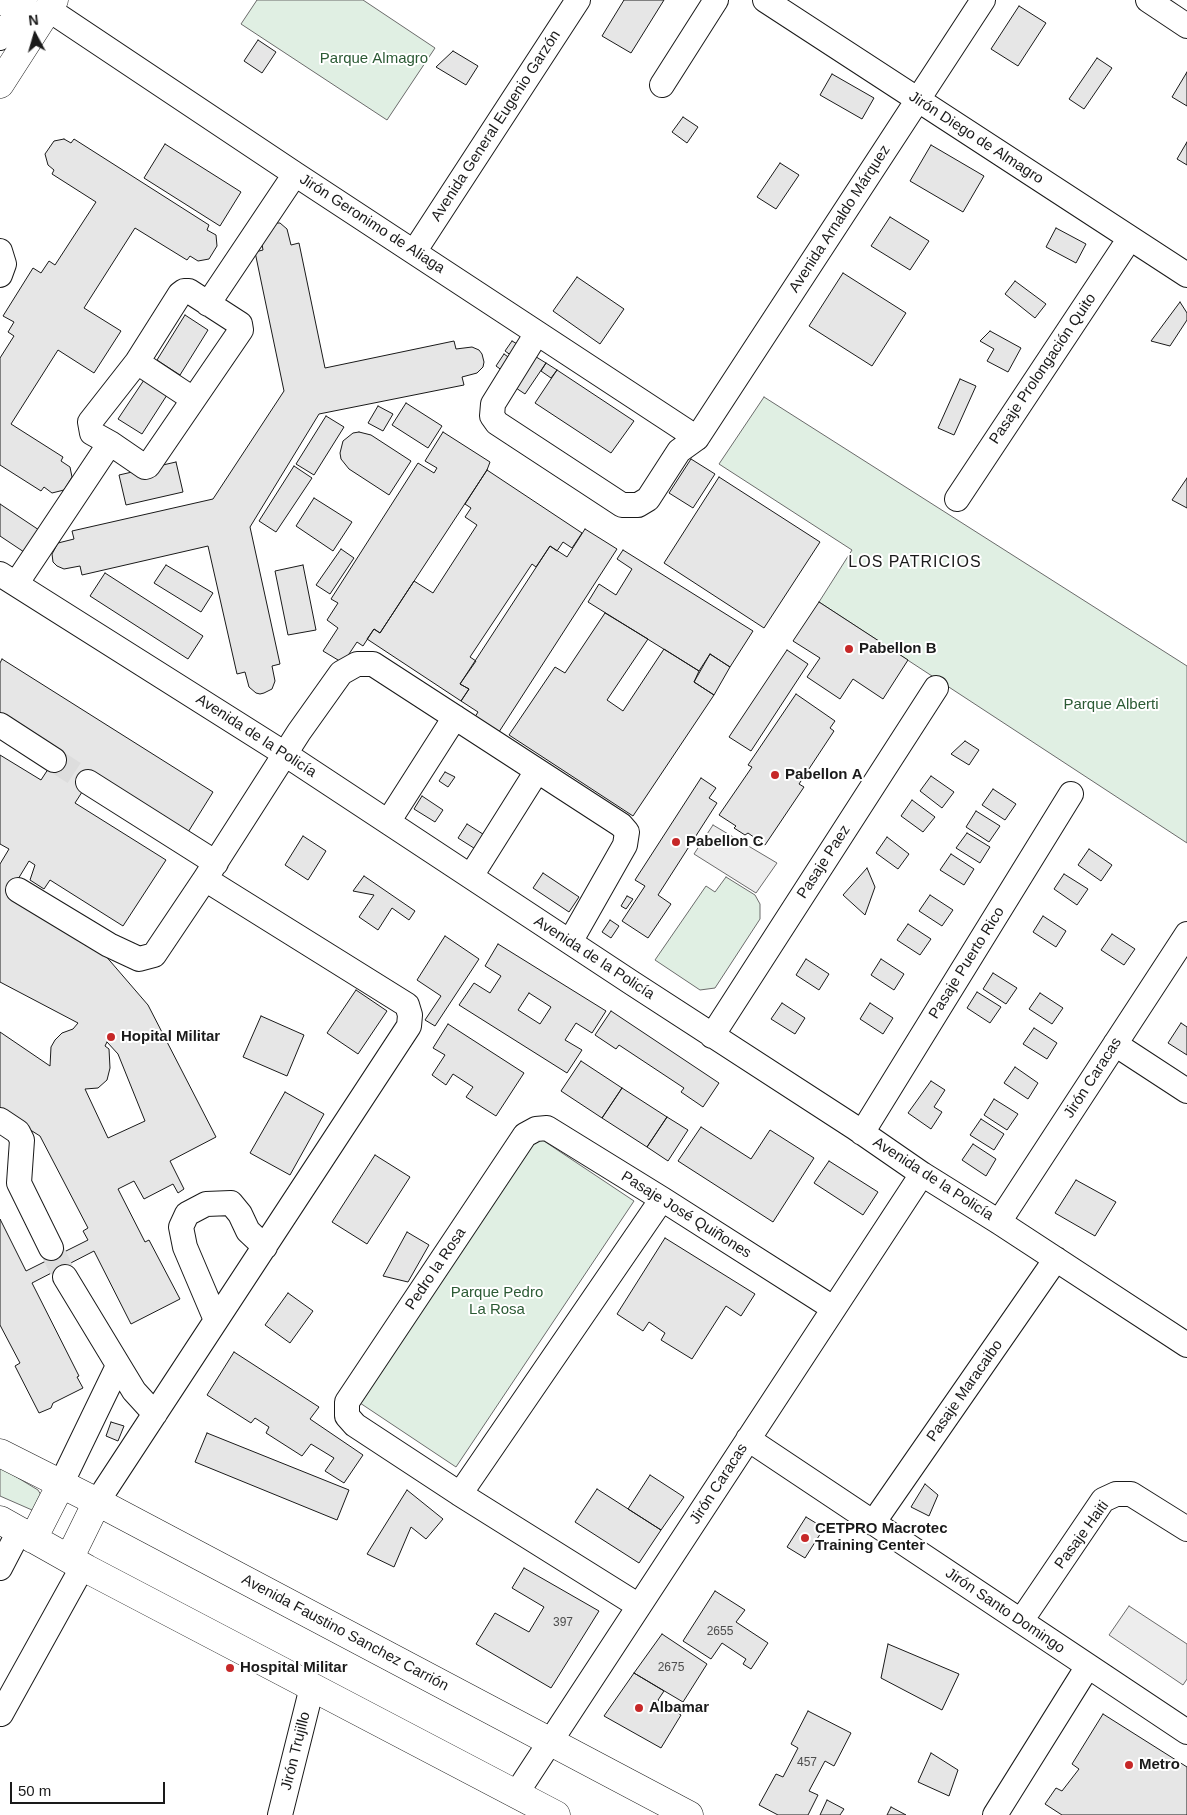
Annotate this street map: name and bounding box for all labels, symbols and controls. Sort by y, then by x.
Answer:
north arrow [10,10,60,60]
text: N [28,12,39,29]
street label: Avenida General Eugenio Garzón [427,27,565,225]
park label: Parque Almagro [320,50,428,68]
street label: Jirón Diego de Almagro [905,88,1047,188]
street label: Avenida Arnaldo Márquez [786,142,894,296]
street label: Jirón Geronimo de Aliaga [296,170,448,278]
street label: Pasaje Prolongación Quito [986,290,1100,448]
district label: LOS PATRICIOS [847,553,983,573]
place label: Pabellon B [859,640,937,658]
marker: Pabellon B [843,643,855,655]
street label: Avenida de la Policía [192,690,320,782]
park label: Parque Alberti [1063,696,1159,714]
place label: Pabellon A [785,766,863,784]
marker: Pabellon A [769,769,781,781]
street label: Pasaje Paez [794,822,854,902]
place label: Pabellon C [686,833,764,851]
marker: Pabellon C [670,836,682,848]
street label: Pasaje Puerto Rico [925,904,1009,1022]
street label: Avenida de la Policía [530,912,658,1004]
place label: Hopital Militar [121,1028,220,1046]
marker: Hopital Militar [105,1031,117,1043]
street label: Jirón Caracas [1060,1034,1126,1122]
street label: Avenida de la Policía [869,1133,997,1225]
street label: Pasaje José Quiñones [618,1168,754,1262]
street label: Pedro la Rosa [402,1225,470,1313]
park label: Parque Pedro La Rosa [451,1284,543,1319]
street label: Pasaje Maracaibo [923,1337,1007,1445]
street label: Jirón Caracas [686,1440,752,1528]
street label: Pasaje Haiti [1051,1497,1113,1573]
place label: CETPRO Macrotec Training Center [815,1520,948,1555]
marker: CETPRO Macrotec Training Center [799,1532,811,1544]
street label: Jirón Santo Domingo [942,1564,1068,1658]
street label: Avenida Faustino Sanchez Carrión [239,1571,451,1695]
house number: 397 [553,1616,573,1630]
house number: 2655 [707,1625,733,1639]
place label: Hospital Militar [240,1659,348,1677]
house number: 2675 [658,1661,684,1675]
marker: Hospital Militar [224,1662,236,1674]
place label: Albamar [649,1699,709,1717]
marker: Albamar [633,1702,645,1714]
street label: Jirón Trujillo [278,1710,314,1792]
house number: 457 [797,1756,817,1770]
place label: Metro [1139,1756,1180,1774]
marker: Metro [1123,1759,1135,1771]
scale bar [12,1772,168,1804]
text: 50 m [18,1782,51,1799]

